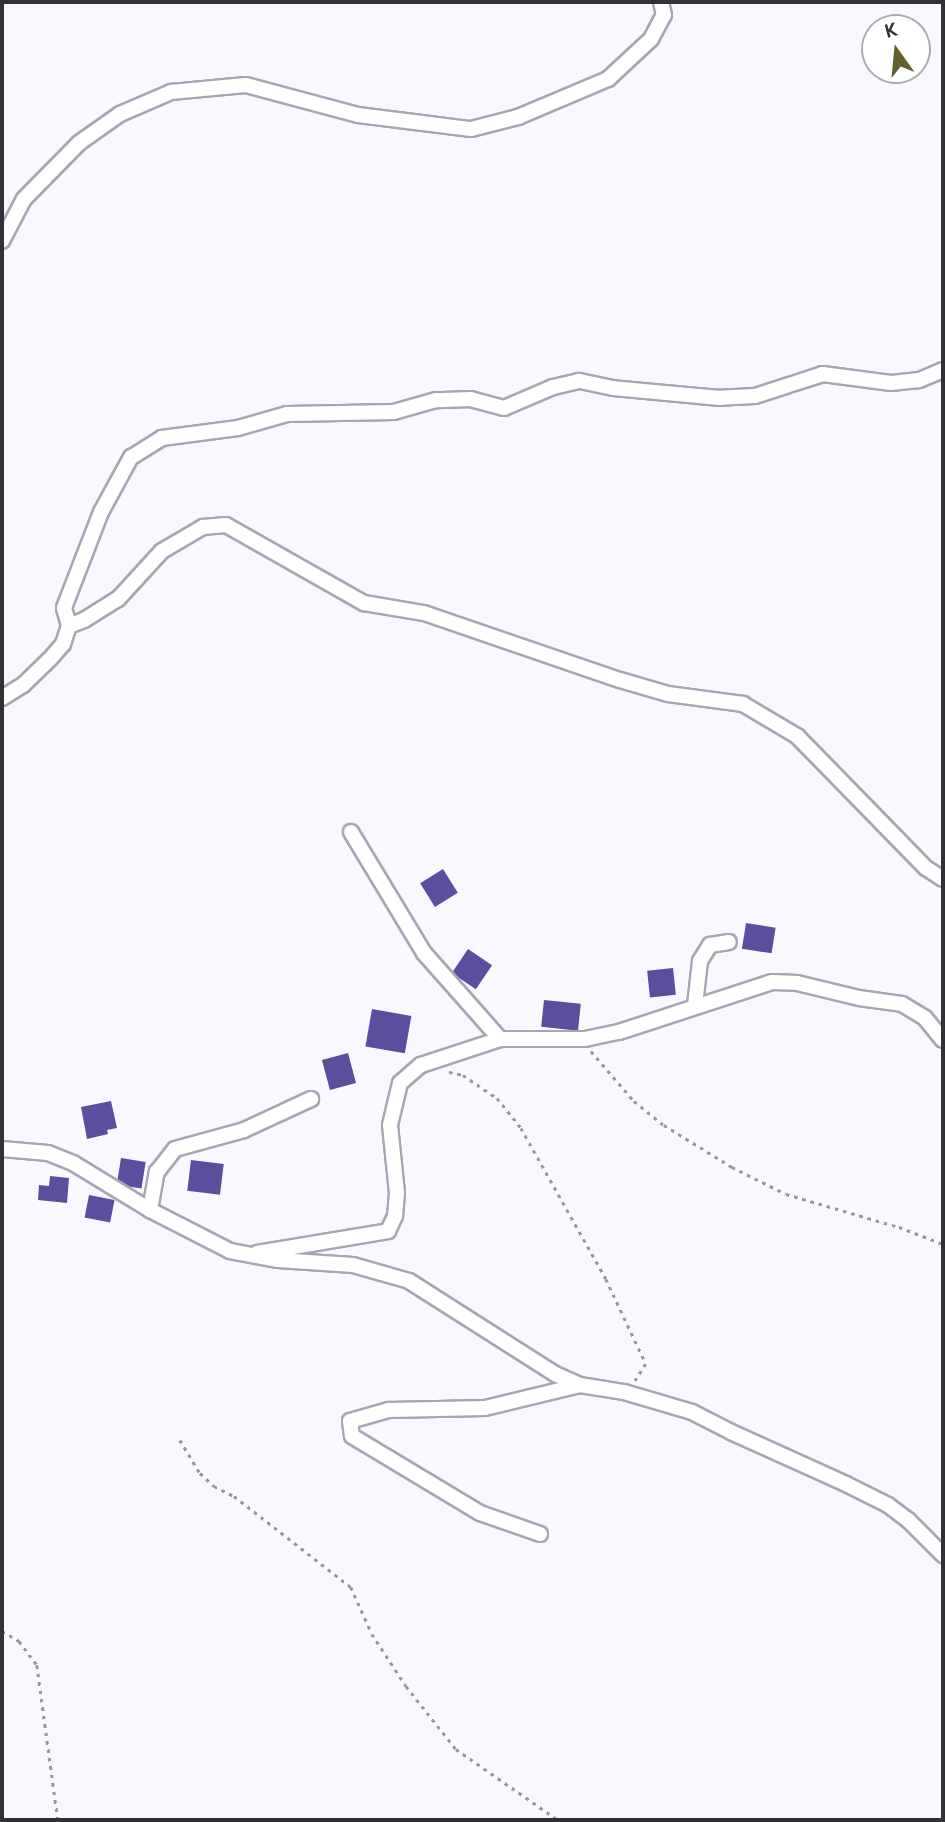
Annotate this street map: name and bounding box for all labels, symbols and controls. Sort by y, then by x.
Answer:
north arrow [861,14,931,84]
text: K [882,17,900,44]

